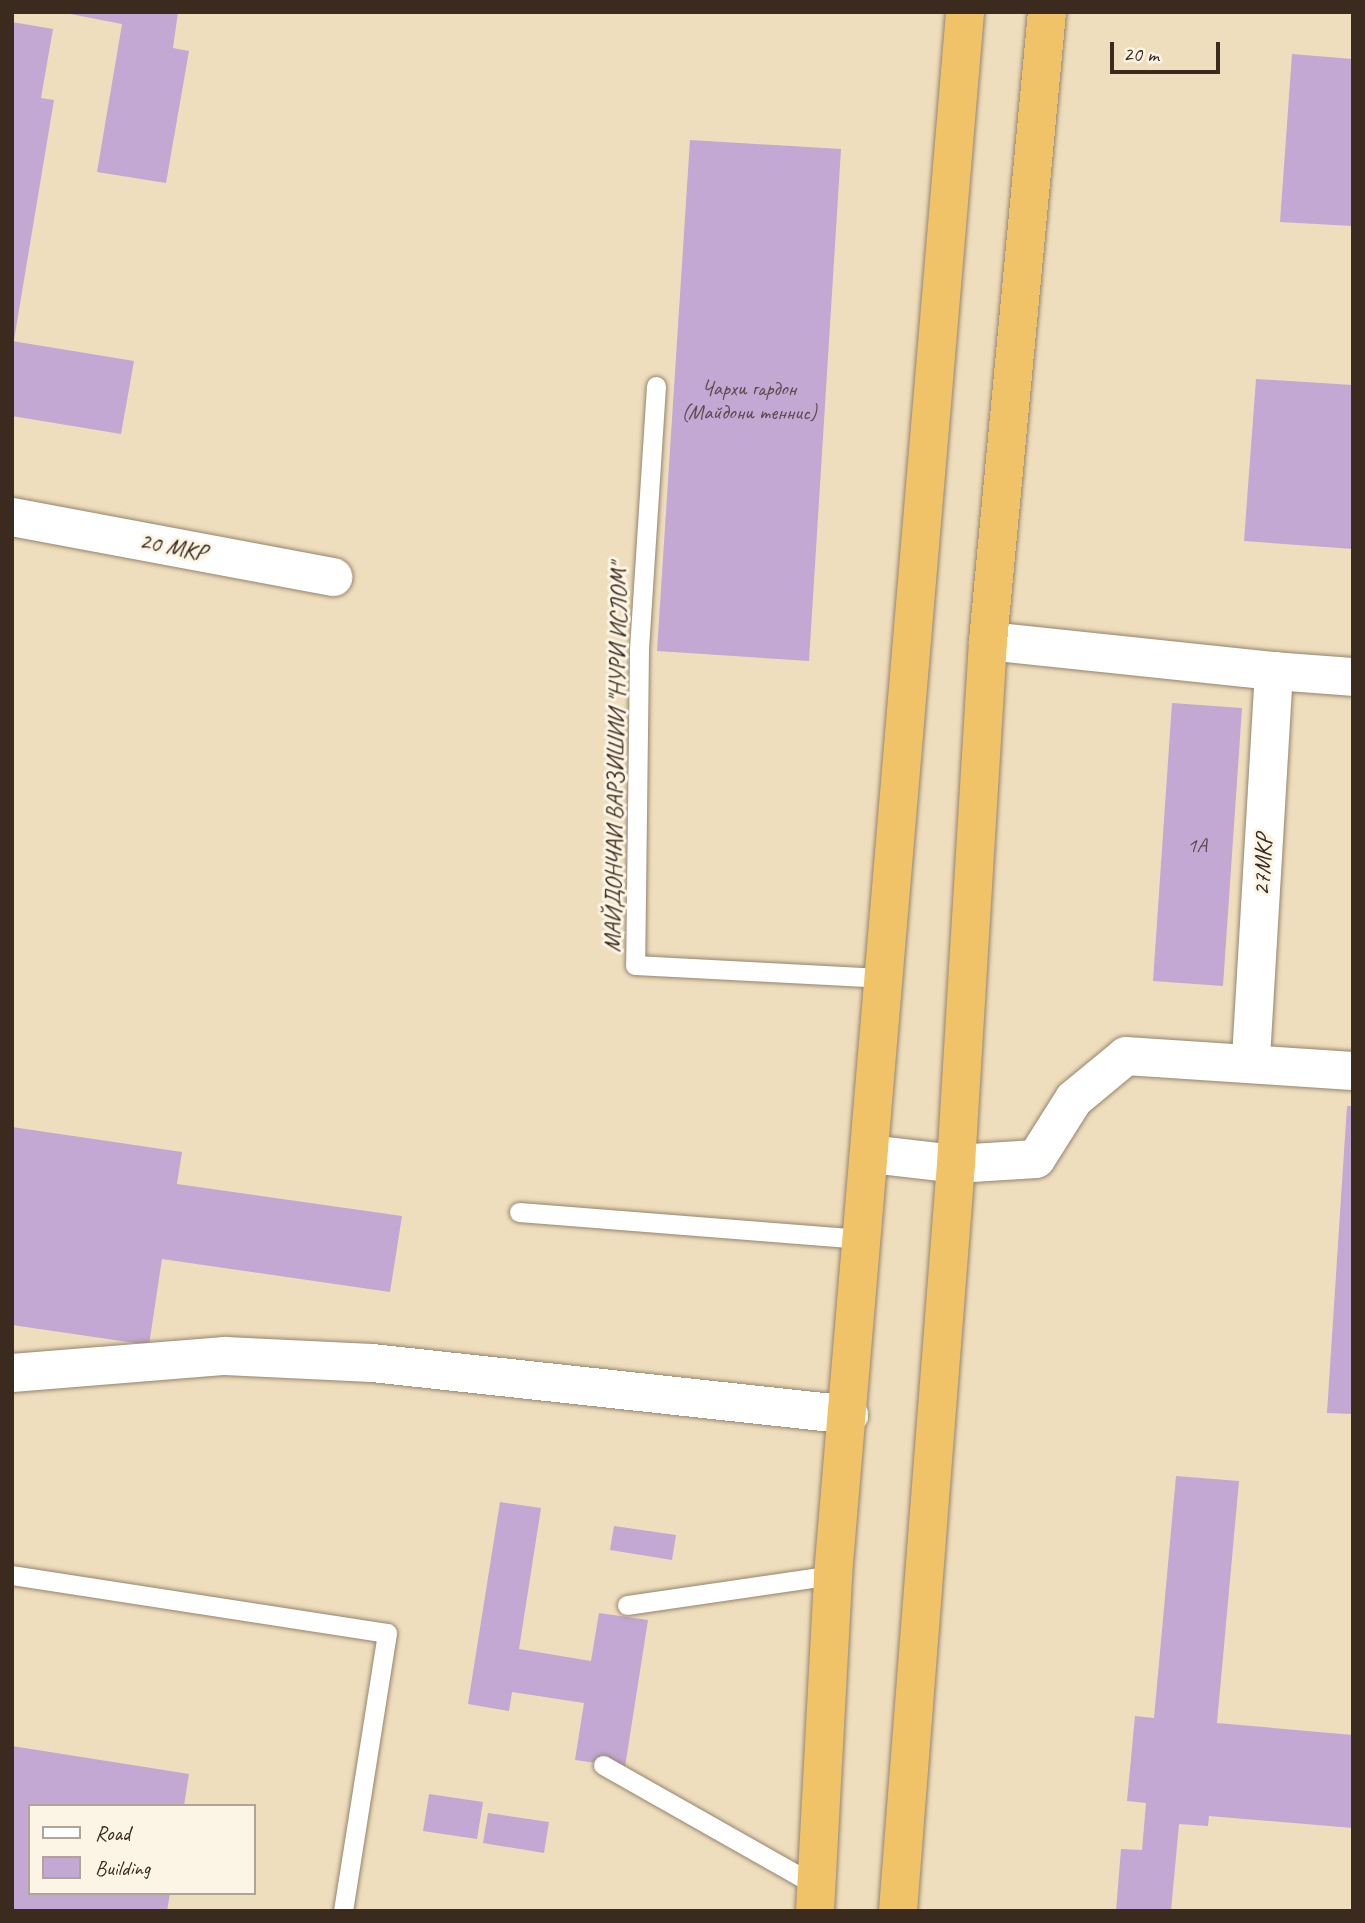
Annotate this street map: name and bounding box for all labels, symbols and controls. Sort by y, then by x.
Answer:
scale bar [1113,28,1223,72]
text: 20 m [1123,41,1159,67]
house number: Чархи гардон (Майдони теннис) [681,375,817,425]
street label: 20 МКР [137,526,209,568]
street label: МАЙДОНЧАИ ВАРЗИШИИ "НУРИ ИСЛОМ" [598,564,634,952]
house number: 1А [1187,832,1207,858]
street label: 27МКР [1247,833,1279,897]
legend [28,1804,256,1895]
text: Road [95,1820,130,1846]
text: Building [95,1855,150,1881]

